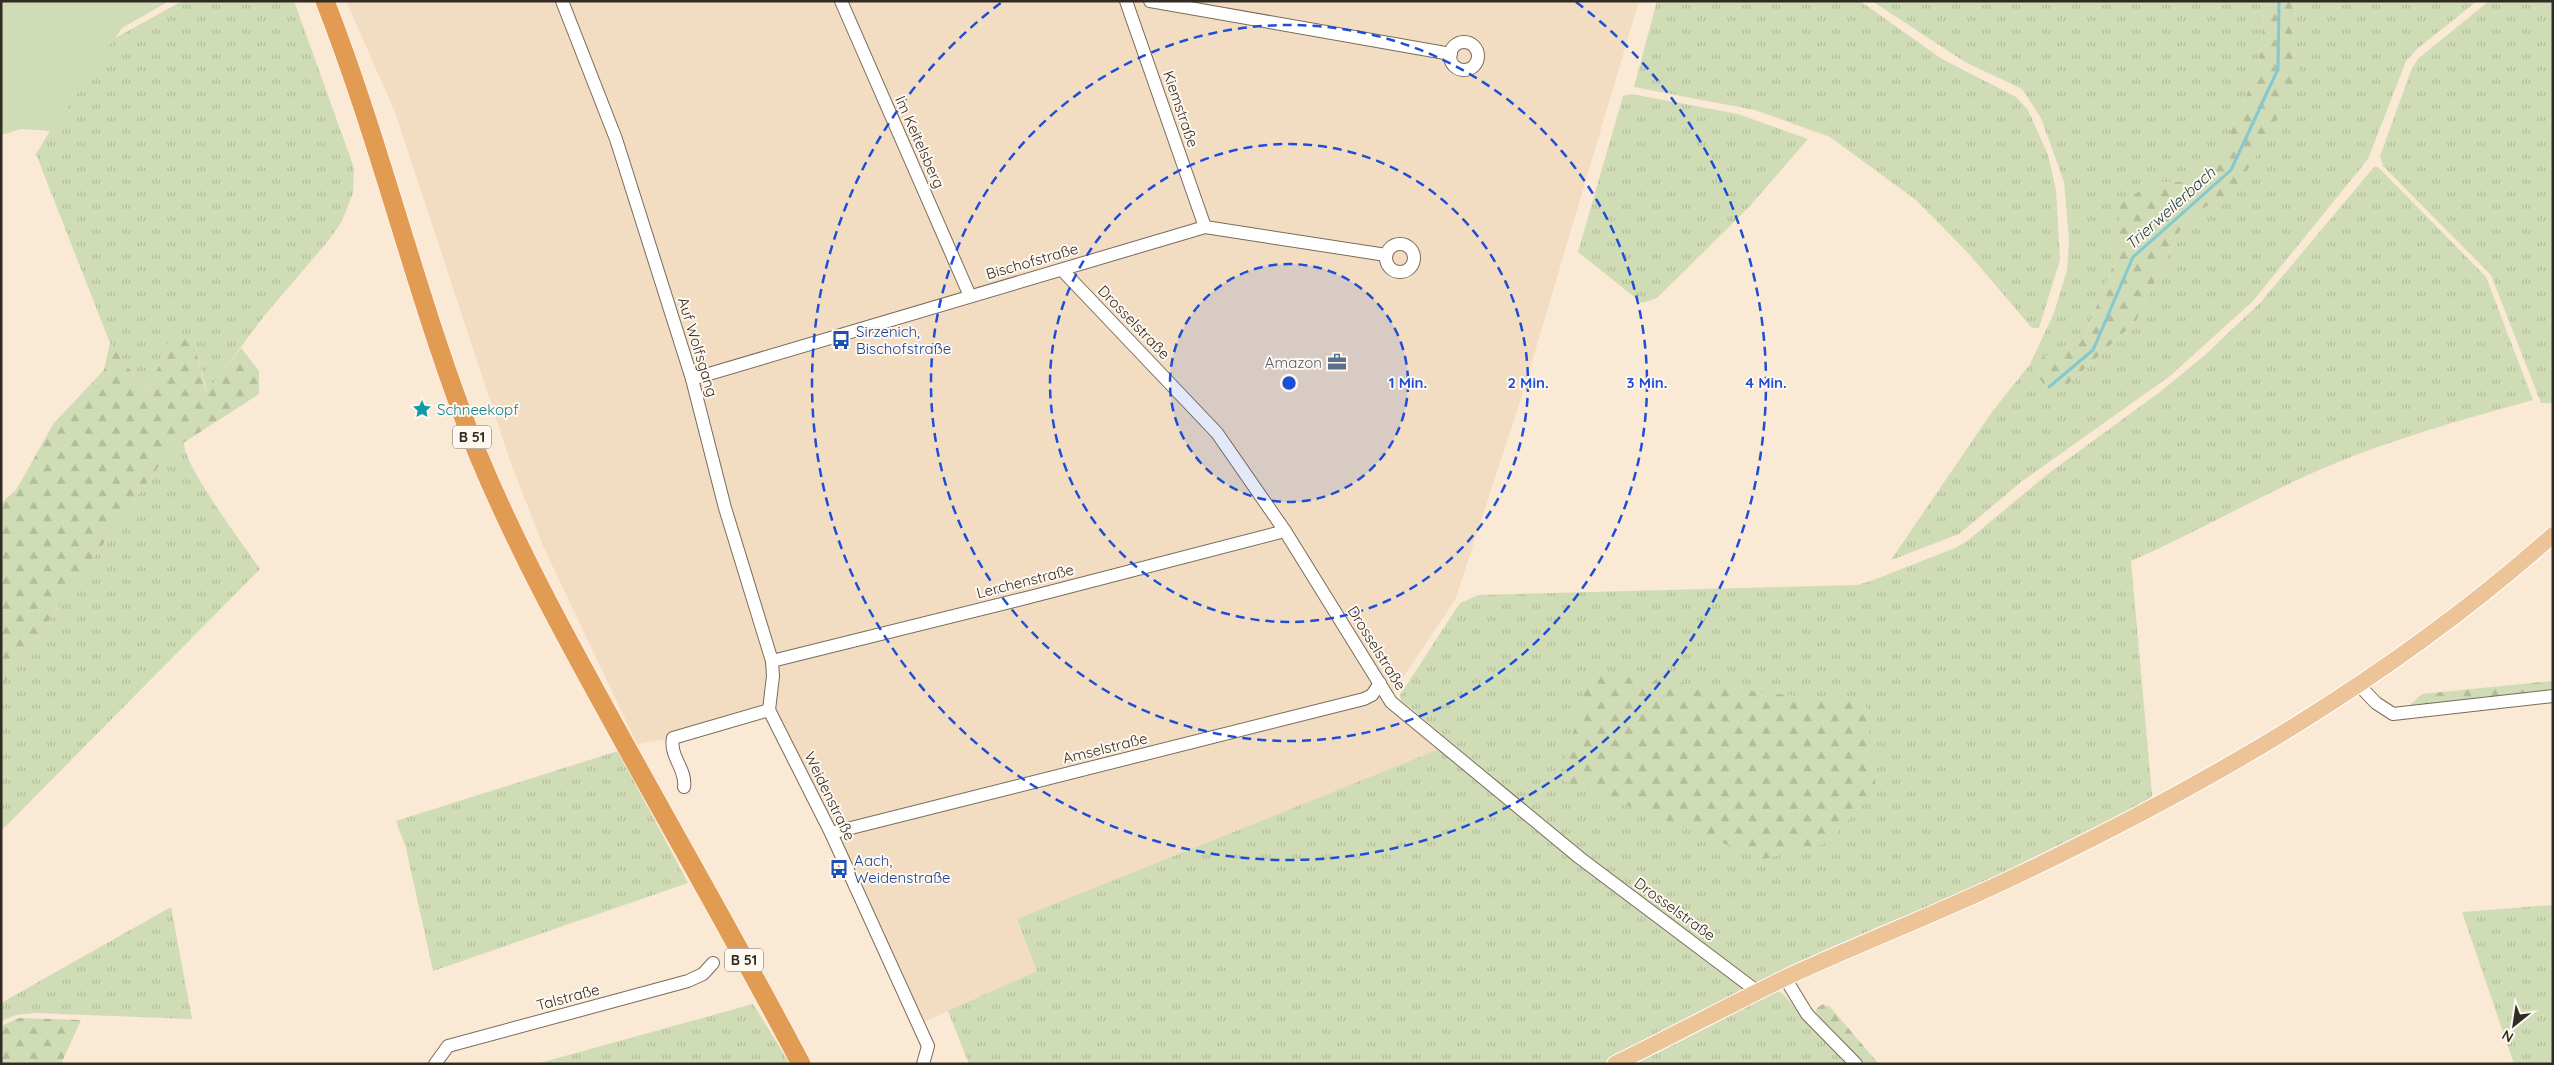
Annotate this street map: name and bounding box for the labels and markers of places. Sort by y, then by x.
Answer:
place label: Sirzenich, Bischofstraße [856,322,951,358]
bus stop icon: Sirzenich, Bischofstraße [830,329,852,351]
office icon: Amazon [1326,351,1348,373]
place label: Amazon [1265,353,1322,372]
centre of rings [1280,374,1298,392]
place icon: Schneekopf [411,398,433,420]
place label: Schneekopf [437,400,519,419]
place label: Aach, Weidenstraße [854,851,951,887]
bus stop icon: Aach, Weidenstraße [828,858,850,880]

